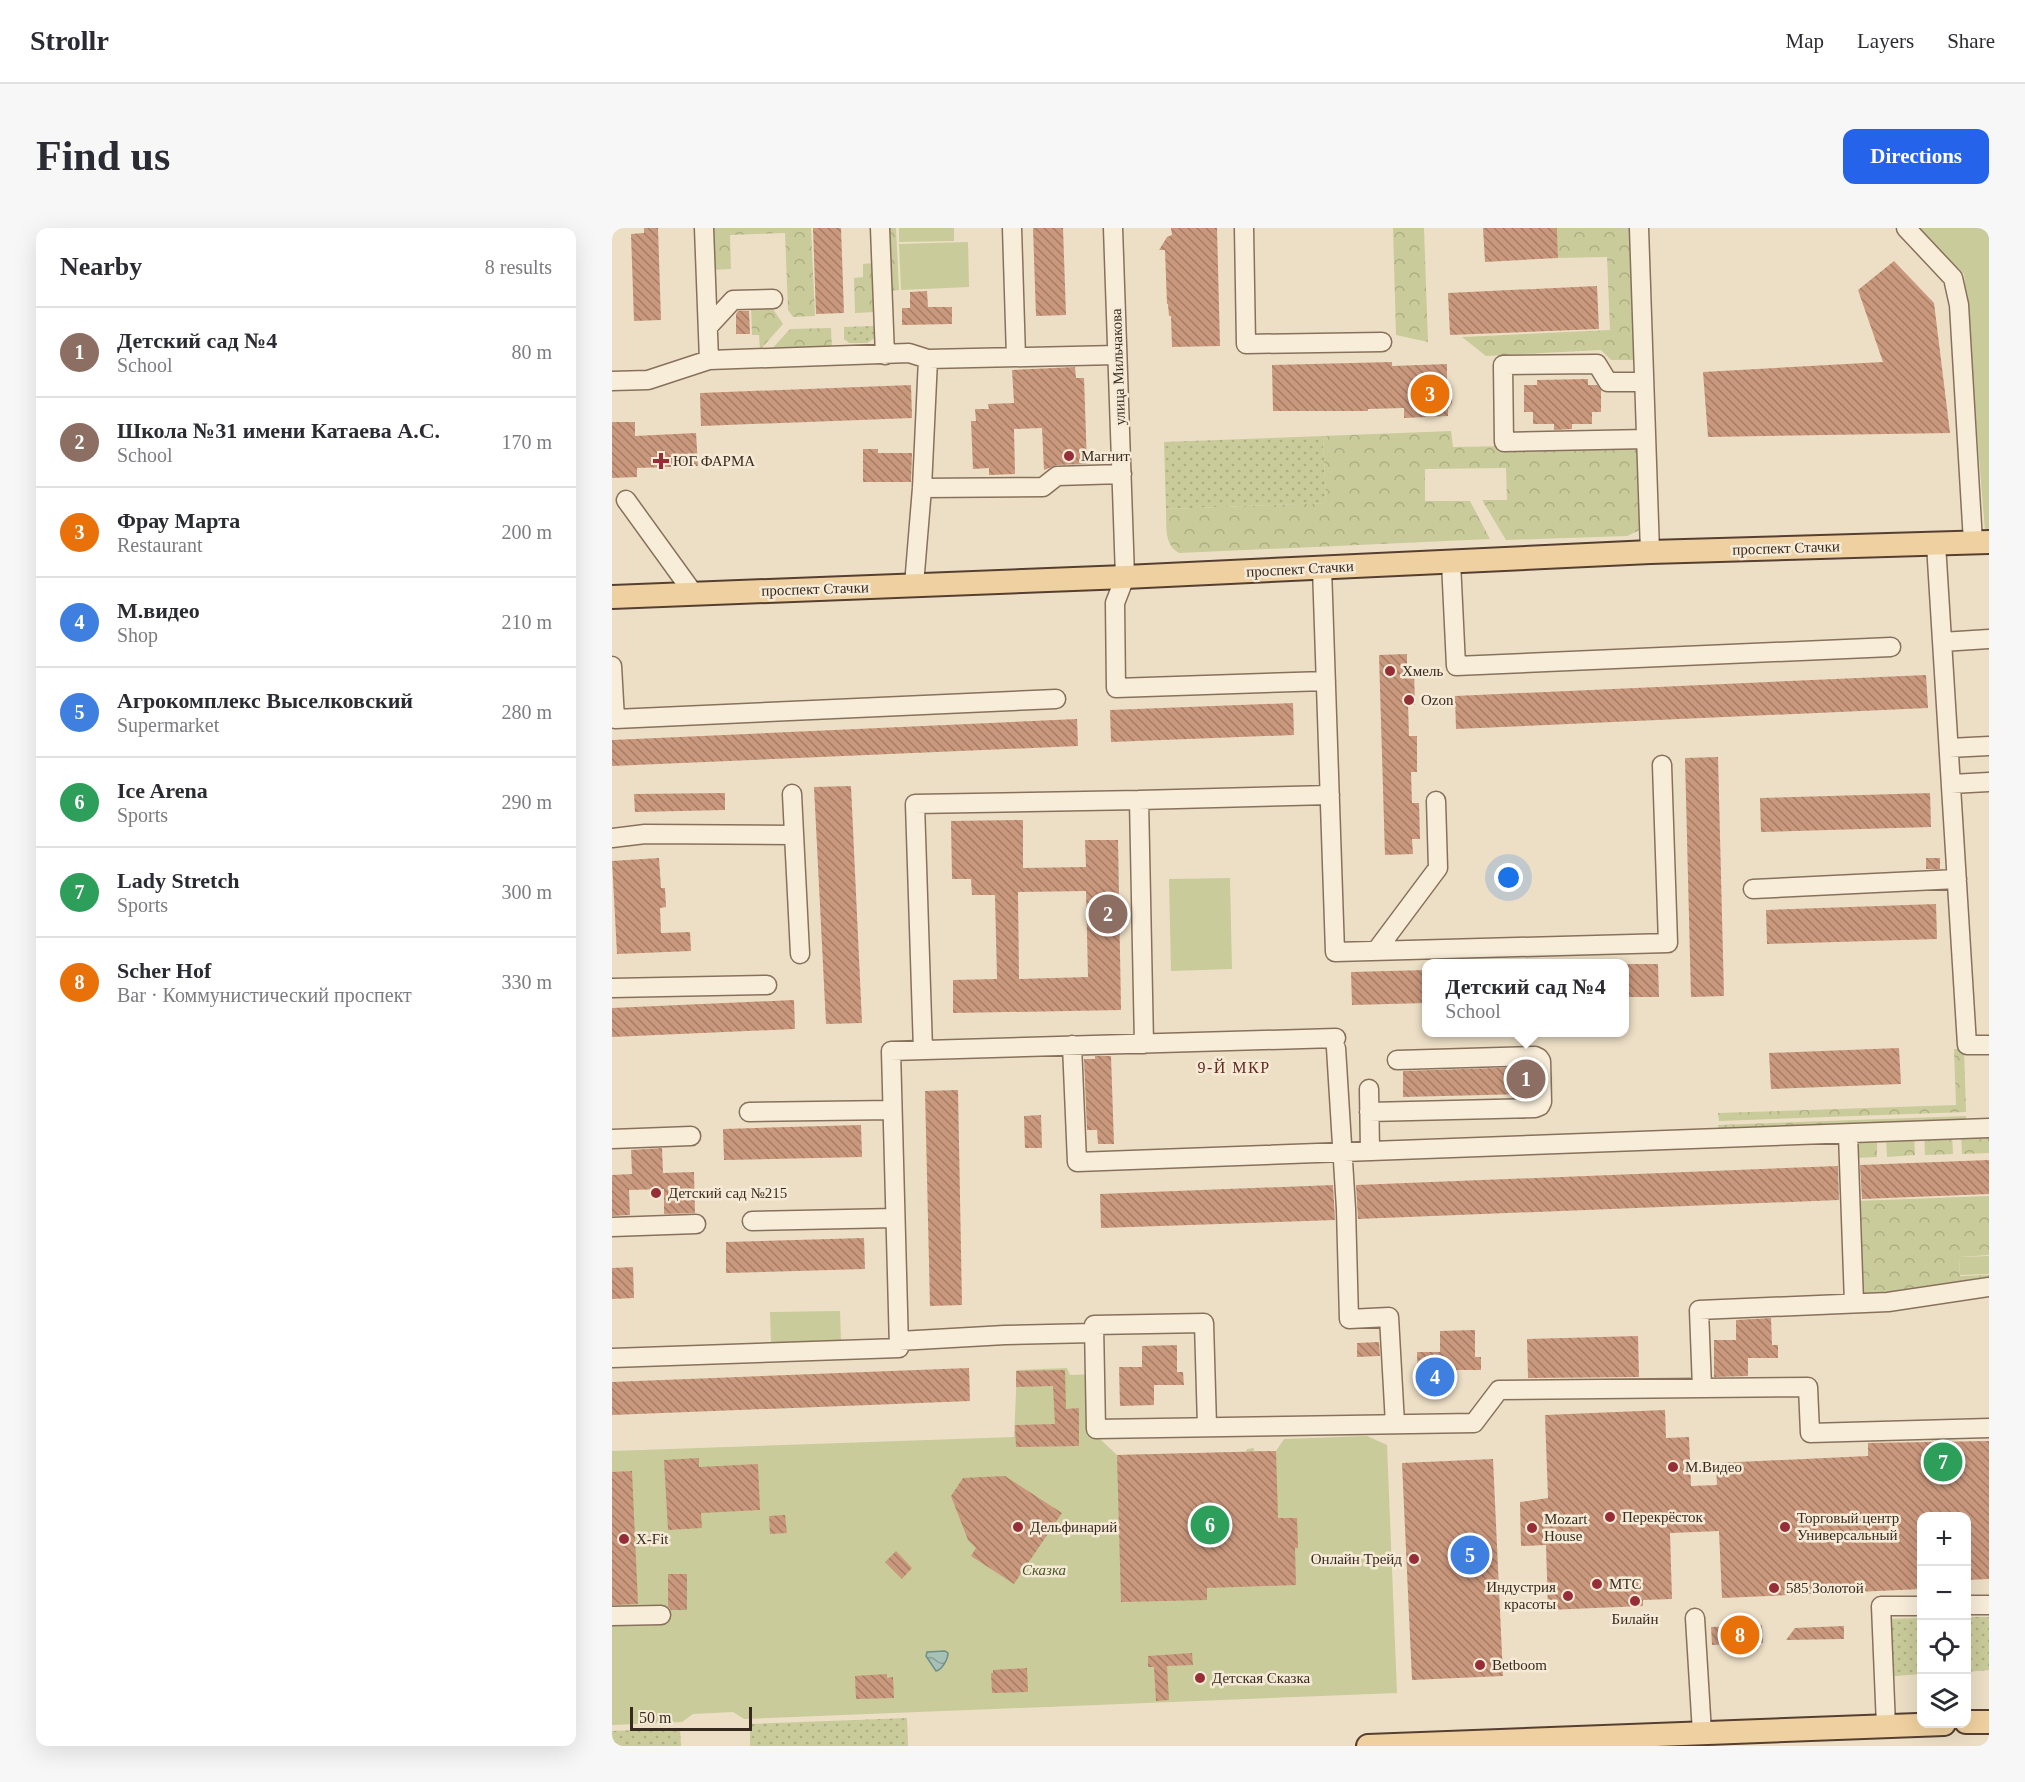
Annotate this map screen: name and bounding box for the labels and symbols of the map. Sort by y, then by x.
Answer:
street label: улица Мильчакова [1108,308,1128,426]
pin: 3 [1410,372,1450,416]
place label: Магнит [1081,448,1130,464]
marker: Магнит [1062,449,1076,463]
place label: ЮГ ФАРМА [673,453,755,469]
marker: ЮГ ФАРМА [654,454,668,468]
street label: проспект Стачки [1732,538,1840,558]
street label: проспект Стачки [1246,558,1354,580]
street label: проспект Стачки [761,579,869,599]
place label: Хмель [1402,663,1443,679]
marker: Хмель [1383,664,1397,678]
place label: Ozon [1421,692,1454,708]
marker: Ozon [1402,693,1416,707]
your location [1494,863,1523,892]
pin: 2 [1088,892,1128,936]
pin: 1 [1506,1056,1546,1102]
district label: 9-Й МКР [1197,1058,1271,1076]
place label: Детский сад №215 [668,1185,787,1201]
marker: Детский сад №215 [649,1186,663,1200]
pin: 4 [1416,1354,1454,1400]
pin: 7 [1924,1440,1962,1484]
place label: М.Видео [1685,1459,1742,1475]
marker: М.Видео [1666,1460,1680,1474]
pin: 6 [1190,1502,1230,1548]
place label: Перекрёсток [1622,1509,1704,1525]
marker: Перекрёсток [1603,1510,1617,1524]
place label: Торговый центр Универсальный [1797,1510,1899,1543]
place label: Mozart House [1544,1511,1588,1544]
place label: Дельфинарий [1030,1519,1117,1535]
marker: Дельфинарий [1011,1520,1025,1534]
marker: Торговый центр Универсальный [1778,1520,1792,1534]
marker: Mozart House [1525,1521,1539,1535]
place label: X-Fit [636,1531,669,1547]
marker: X-Fit [617,1532,631,1546]
pin: 5 [1450,1532,1490,1578]
place label: Онлайн Трейд [1311,1551,1402,1567]
marker: Онлайн Трейд [1407,1552,1421,1566]
park label: Сказка [1022,1562,1066,1578]
place label: МТС [1609,1576,1642,1592]
marker: МТС [1590,1577,1604,1591]
place label: Индустрия красоты [1486,1579,1556,1612]
place label: 585 Золотой [1786,1580,1864,1596]
marker: 585 Золотой [1767,1581,1781,1595]
marker: Индустрия красоты [1561,1589,1575,1603]
marker: Билайн [1628,1594,1642,1608]
place label: Билайн [1612,1611,1658,1627]
pin: 8 [1720,1612,1760,1658]
place label: Betboom [1492,1657,1547,1673]
marker: Betboom [1473,1658,1487,1672]
place label: Детская Сказка [1212,1670,1311,1686]
marker: Детская Сказка [1193,1671,1207,1685]
scale bar [630,1704,752,1732]

